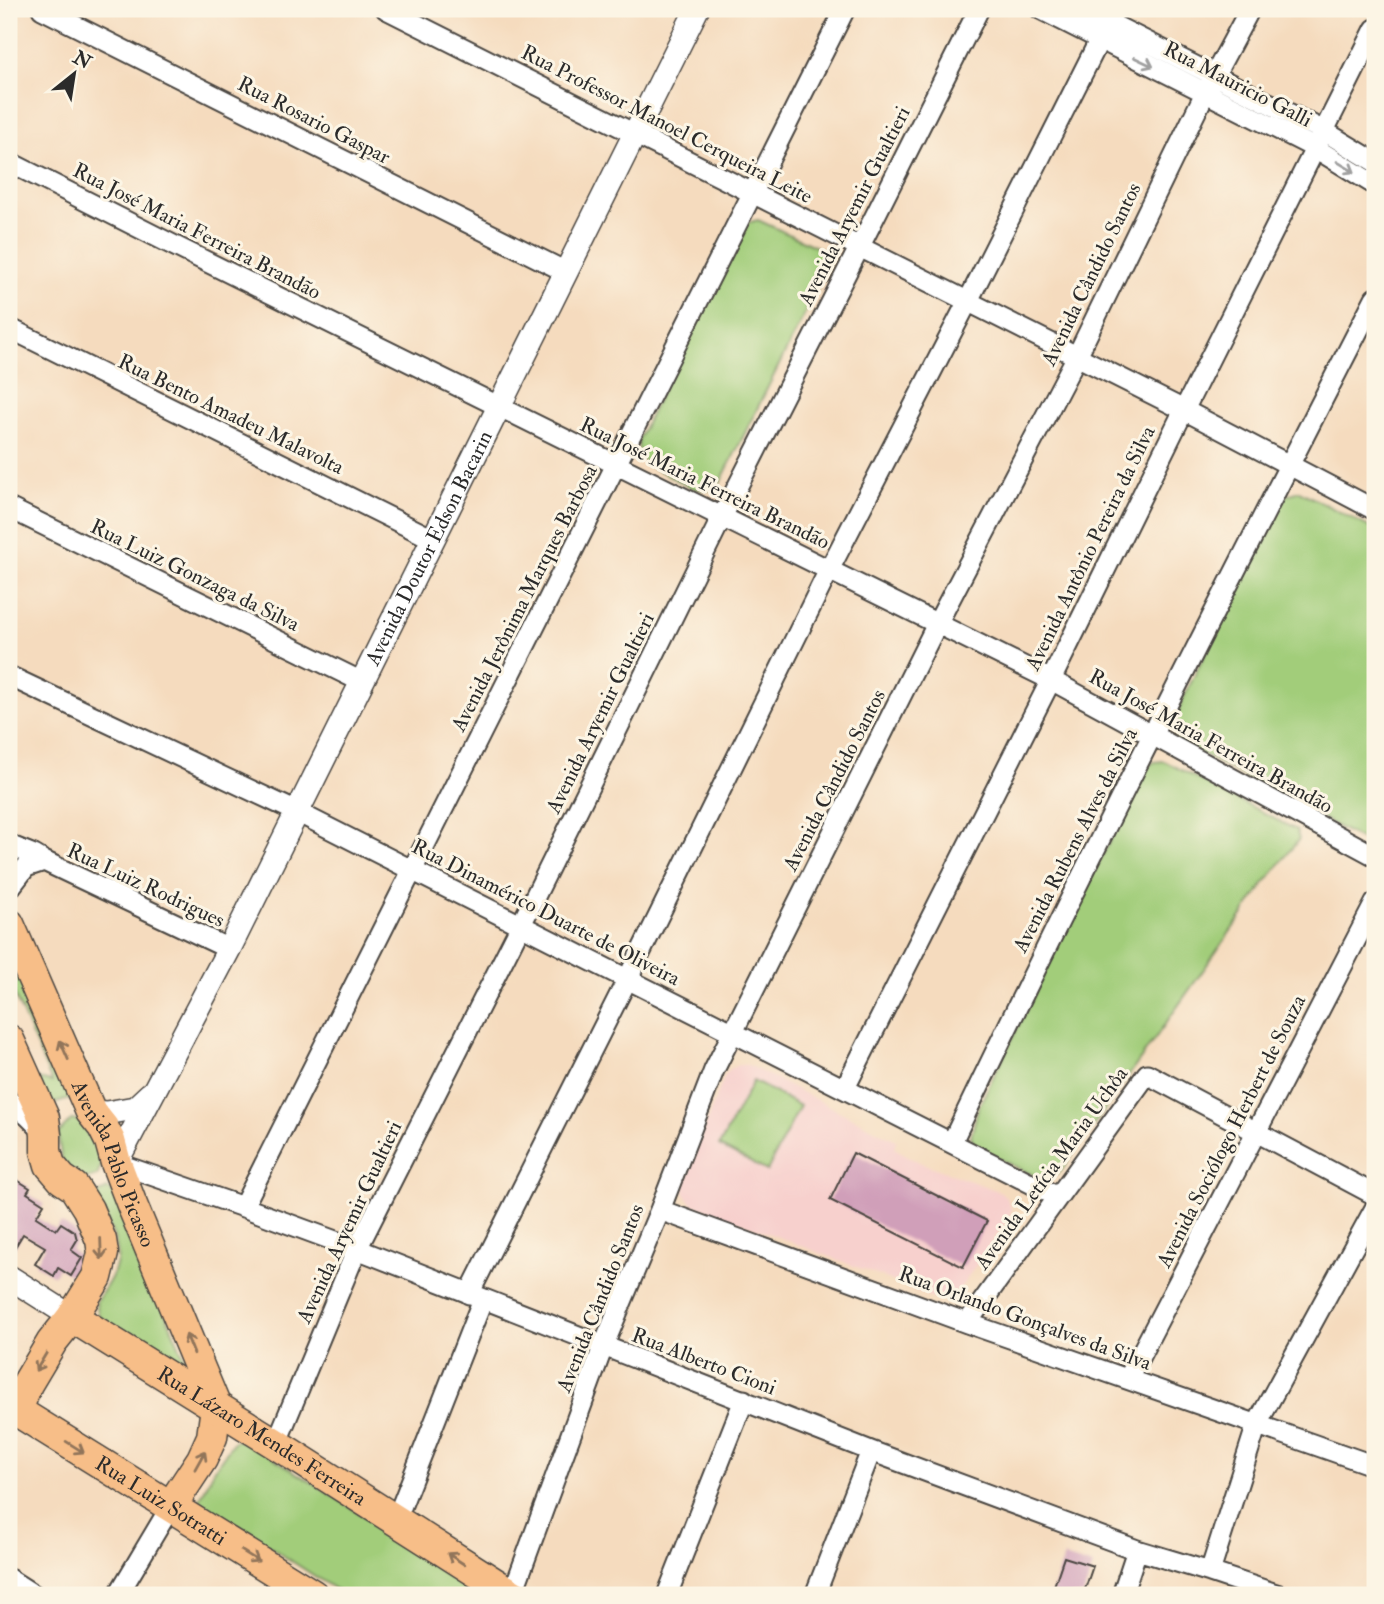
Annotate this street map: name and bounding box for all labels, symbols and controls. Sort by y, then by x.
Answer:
street label: Rua Mauricio Galli [1159,35,1317,134]
north arrow [38,38,108,108]
street label: Rua Professor Manoel Cerqueira Leite [517,39,817,210]
text: N [68,45,96,75]
one-way arrow [1133,56,1154,70]
street label: Rua Rosario Gaspar [233,70,395,171]
street label: Avenida Aryemir Gualtieri [792,102,917,311]
street label: Rua José Maria Ferreira Brandão [68,157,325,306]
one-way arrow [1336,160,1356,174]
street label: Avenida Cândido Santos [1035,178,1148,371]
street label: Rua Bento Amadeu Malavolta [113,348,348,481]
street label: Rua José Maria Ferreira Brandão [575,411,834,556]
street label: Avenida Antônio Pereira da Silva [1019,421,1162,676]
street label: Avenida Doutor Edson Bacarin [359,426,499,671]
street label: Avenida Jerônima Marques Barbosa [445,460,604,737]
street label: Rua Luiz Gonzaga da Silva [86,513,304,638]
street label: Avenida Aryemir Gualtieri [540,608,661,819]
street label: Rua José Maria Ferreira Brandão [1084,663,1338,820]
street label: Avenida Cândido Santos [776,685,892,877]
street label: Avenida Rubens Alves da Silva [1007,723,1144,958]
street label: Rua Dinamérico Duarte de Oliveira [407,833,685,992]
street label: Rua Luiz Rodrigues [63,837,229,934]
street label: Avenida Sociólogo Herbert de Souza [1150,990,1312,1273]
one-way arrow [57,1040,70,1061]
street label: Avenida Letícia Maria Uchôa [968,1061,1134,1276]
street label: Avenida Pablo Picasso [65,1076,161,1251]
street label: Avenida Aryemir Gualtieri [290,1116,408,1329]
street label: Avenida Cândido Santos [550,1200,651,1397]
one-way arrow [94,1237,107,1260]
street label: Rua Orlando Gonçalves da Silva [895,1260,1155,1377]
street label: Rua Alberto Cioni [628,1321,780,1402]
one-way arrow [182,1334,195,1356]
one-way arrow [33,1351,47,1371]
street label: Rua Lázaro Mendes Ferreira [152,1360,372,1512]
one-way arrow [65,1440,85,1454]
street label: Rua Luiz Sotratti [90,1450,232,1552]
one-way arrow [193,1450,207,1470]
one-way arrow [239,1549,259,1563]
one-way arrow [446,1551,466,1565]

